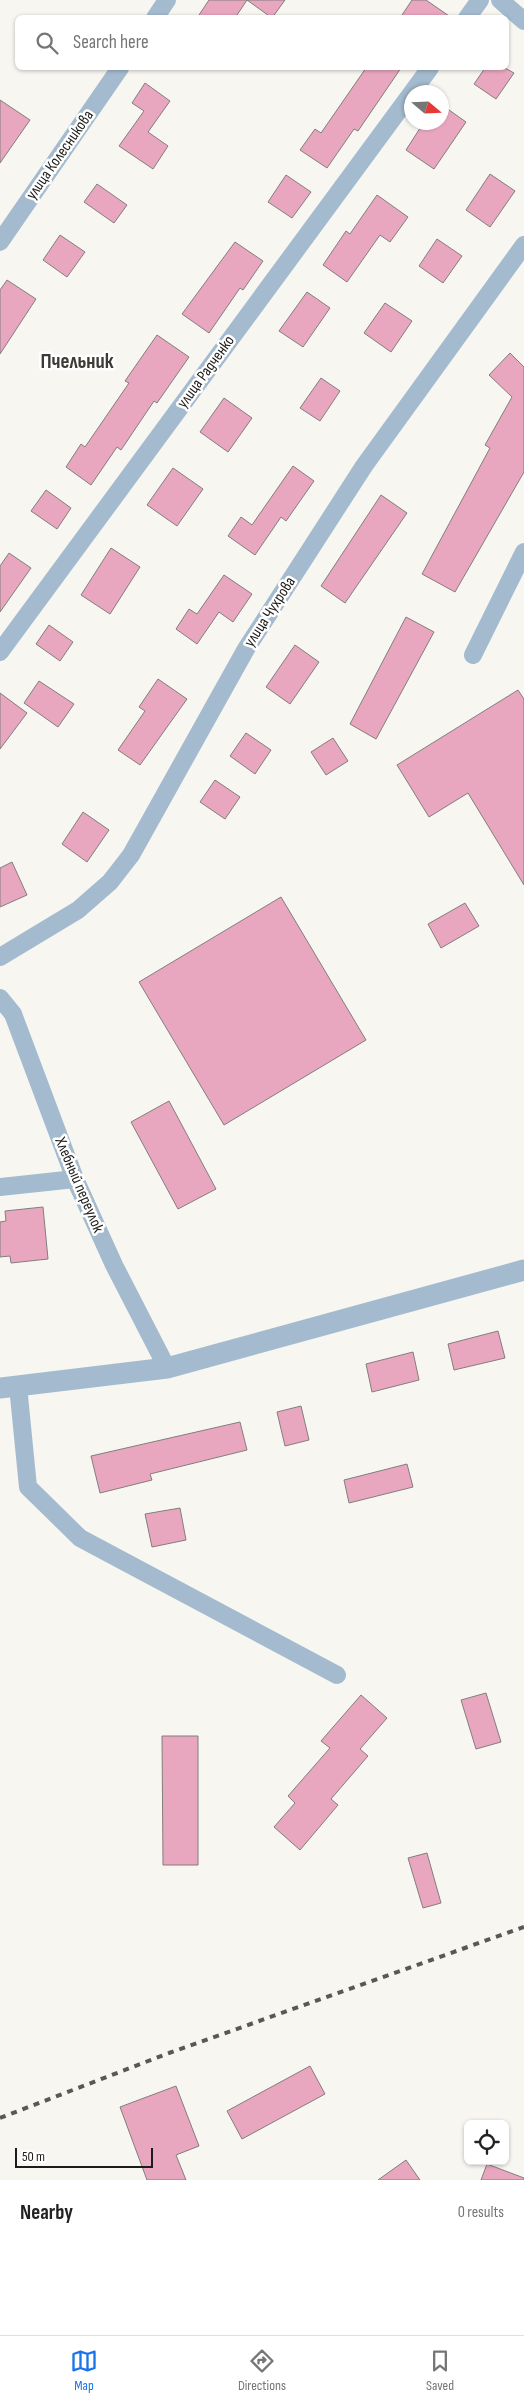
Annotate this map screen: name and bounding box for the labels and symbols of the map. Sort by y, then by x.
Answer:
north arrow [404,85,449,130]
street label: улица Колесникова [22,107,98,203]
street label: улица Радченко [173,332,239,412]
district label: Пчельник [40,349,114,374]
street label: улица Чухрова [240,573,300,651]
street label: Хлебный переулок [50,1134,108,1236]
scale bar [15,2145,152,2168]

